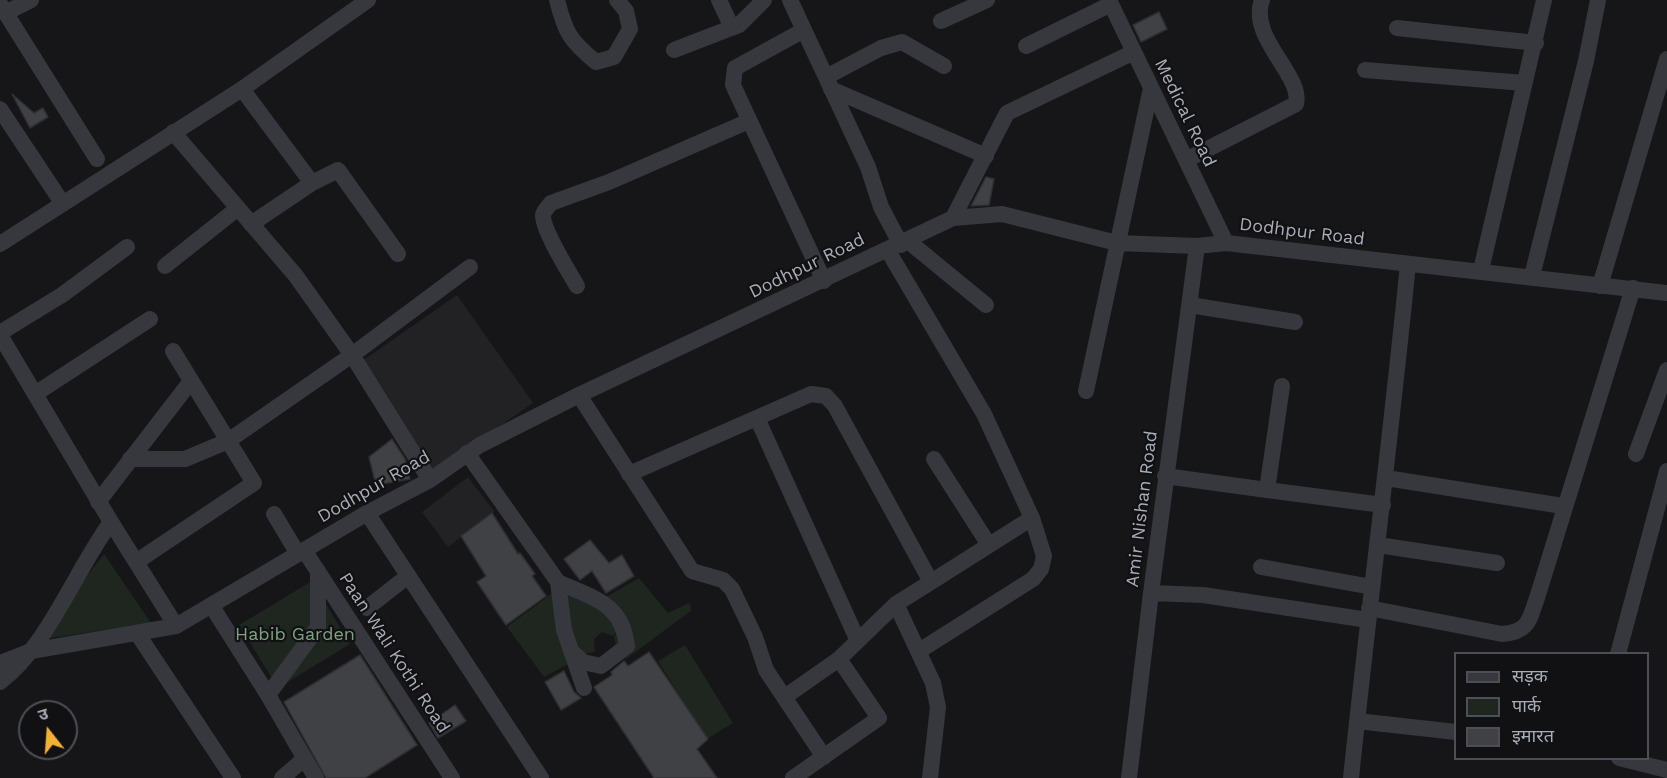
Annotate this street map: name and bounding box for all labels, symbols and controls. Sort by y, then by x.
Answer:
street label: Medical Road [1150,55,1220,171]
street label: Dodhpur Road [1238,214,1366,250]
street label: Dodhpur Road [746,229,868,303]
street label: Amir Nishan Road [1122,430,1162,588]
street label: Dodhpur Road [314,446,434,528]
street label: Paan Wali Kothi Road [334,569,454,737]
park label: Habib Garden [235,624,355,646]
legend [1454,652,1649,760]
text: सड़क [1512,665,1548,686]
text: पार्क [1512,695,1541,716]
north arrow [18,700,78,760]
text: उ [36,704,50,725]
text: इमारत [1512,725,1554,746]

